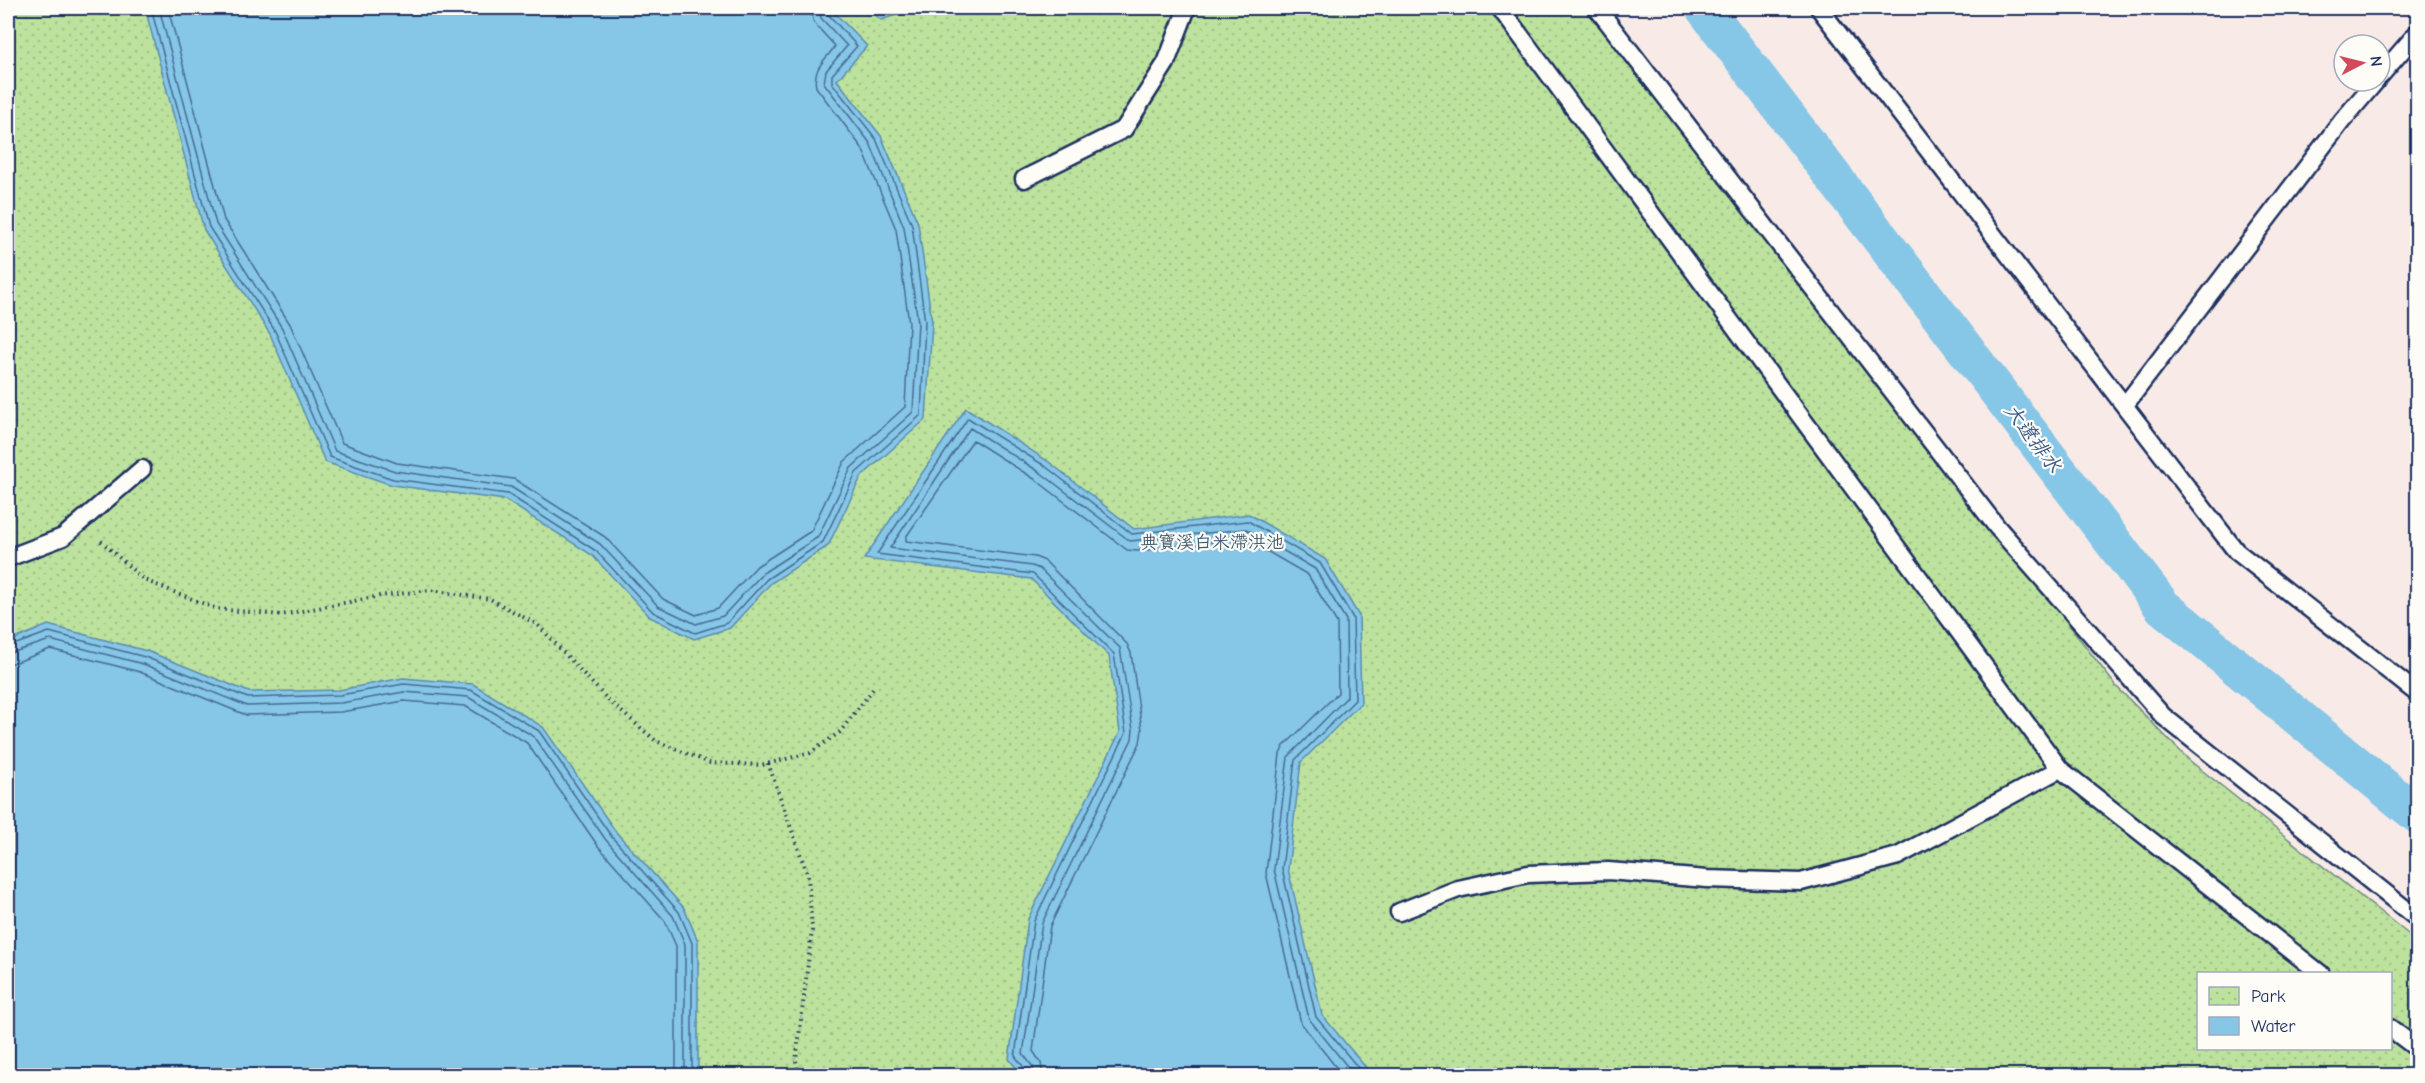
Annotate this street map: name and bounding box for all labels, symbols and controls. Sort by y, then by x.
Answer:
north arrow [2332,33,2392,93]
text: N [2366,55,2385,68]
water label: 大遼排水 [2000,399,2067,478]
park label: 典寶溪白米滯洪池 [1140,532,1284,553]
legend [2197,972,2392,1050]
text: Park [2251,986,2286,1007]
text: Water [2251,1016,2296,1037]

